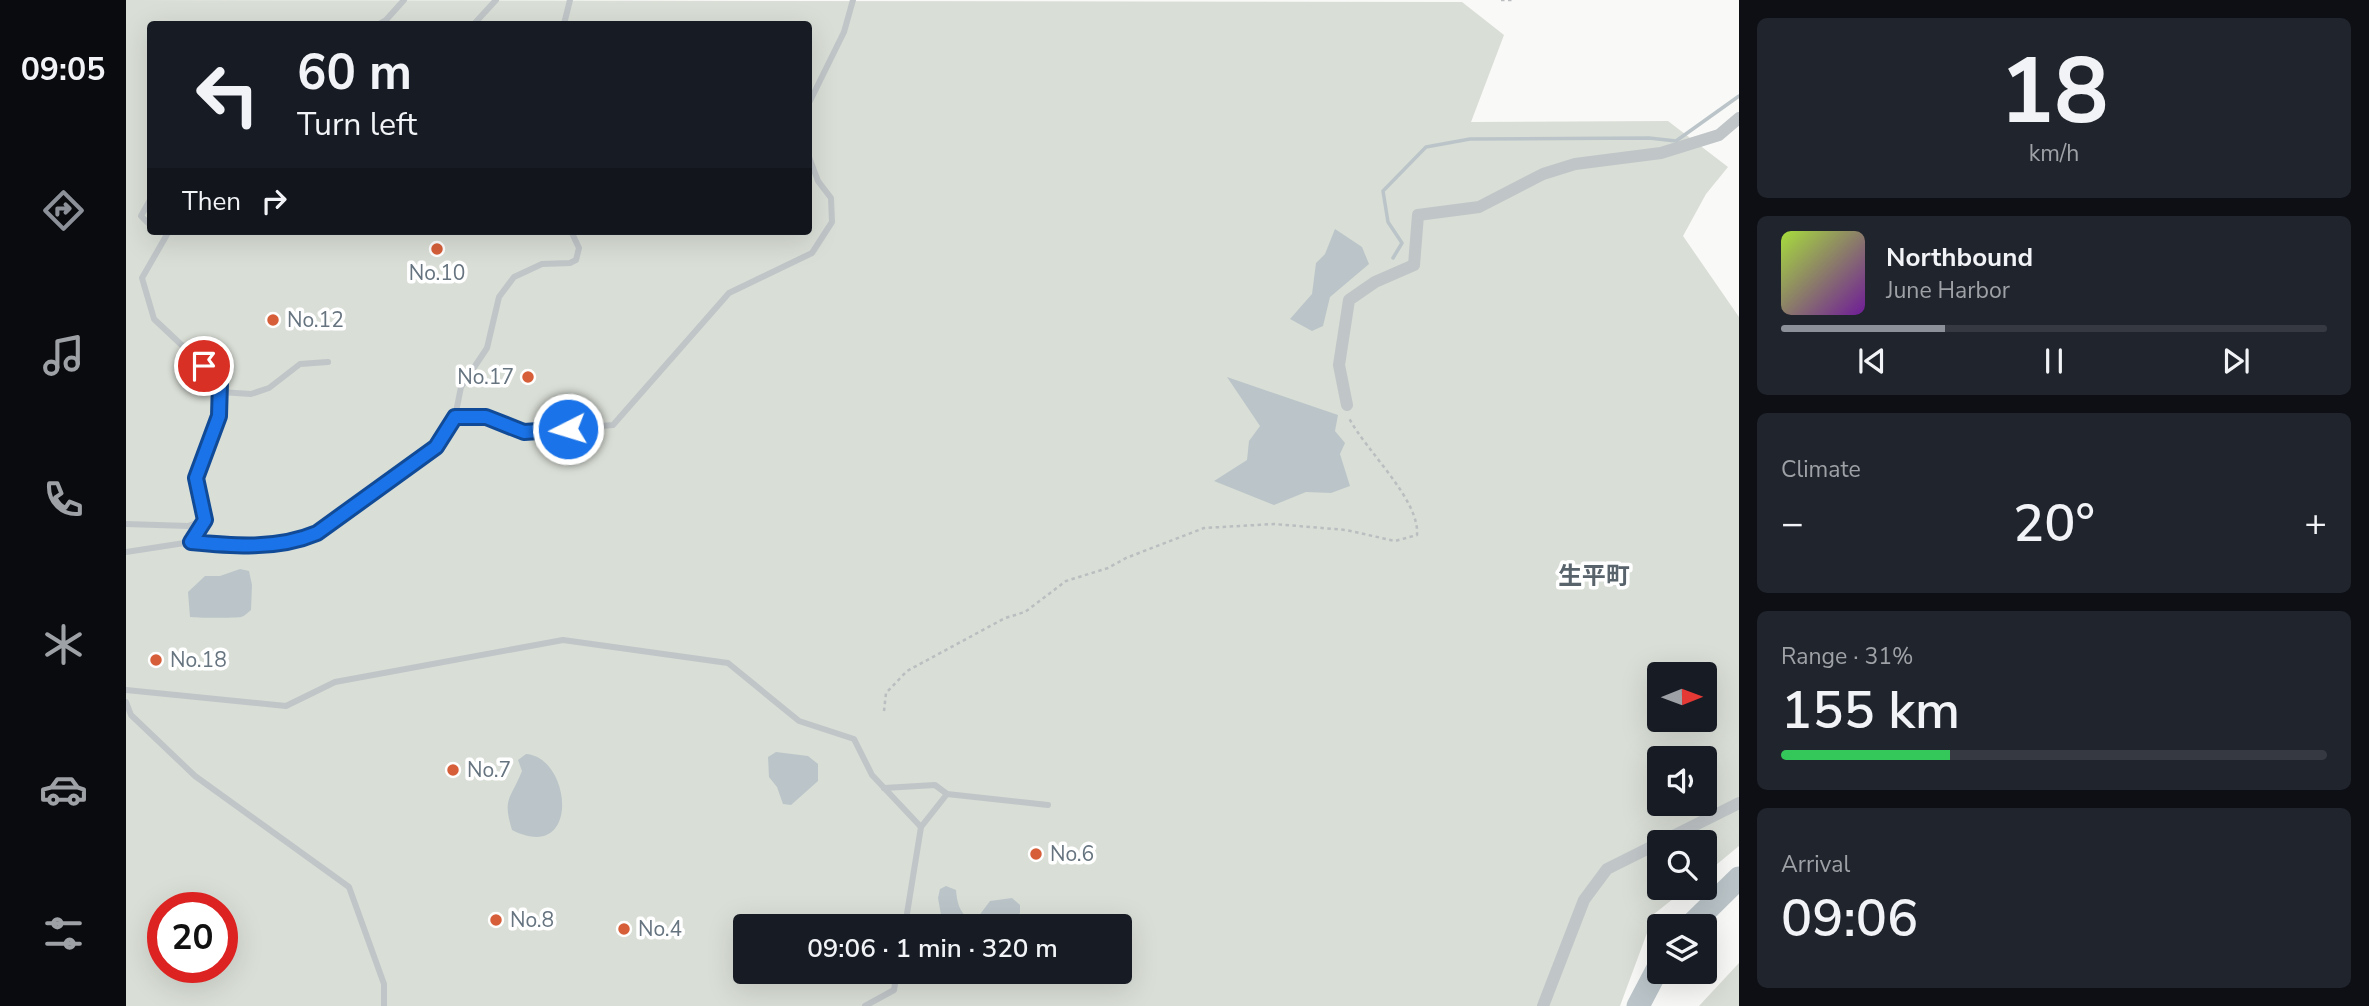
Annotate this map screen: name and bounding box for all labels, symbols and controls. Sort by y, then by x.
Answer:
text: 18 [1999,30,2109,154]
text: 60 m [297,39,412,106]
text: 09:05 [21,48,105,91]
icon: left [182,49,273,140]
text: Turn left [297,103,417,146]
text: km/h [2029,138,2079,169]
icon: right [255,182,293,220]
text: Then [182,184,241,219]
icon: directions [39,186,88,235]
text: Northbound [1886,240,2033,275]
marker: No.10 [429,241,445,257]
place label: No.10 [409,259,465,287]
text: June Harbor [1886,275,2010,306]
place label: No.12 [287,306,344,334]
marker: No.12 [265,312,281,328]
icon: music [39,331,88,380]
pin [174,336,234,396]
icon: previous [1853,342,1891,380]
icon: pause [2035,342,2073,380]
icon: next [2217,342,2255,380]
icon: arrive [185,347,223,385]
place label: No.17 [457,363,514,391]
marker: No.17 [520,369,536,385]
position arrow [531,392,605,466]
text: Climate [1781,454,1861,485]
icon: phone [39,475,88,524]
text: 20° [2013,488,2095,559]
text: − [1781,498,1804,549]
text: + [2304,498,2327,549]
district label: 生平町 [1558,560,1630,592]
icon: climate [39,620,88,669]
text: Range · 31% [1781,641,1913,672]
place label: No.18 [170,646,227,674]
marker: No.18 [148,652,164,668]
north arrow [1647,662,1717,732]
map controls [1647,662,1717,984]
text: 155 km [1781,675,1960,746]
button: sound [1647,746,1717,816]
place label: No.7 [467,756,511,784]
marker: No.7 [445,762,461,778]
icon: car [39,765,88,814]
button: search [1647,830,1717,900]
place label: No.6 [1050,840,1094,868]
marker: No.6 [1028,846,1044,862]
text: Arrival [1781,849,1850,880]
text: 09:06 [1781,883,1918,954]
speed limit sign: 20 [147,892,238,983]
place label: No.8 [510,906,554,934]
icon: filters [39,909,88,958]
marker: No.8 [488,912,504,928]
button: layers [1647,914,1717,984]
place label: No.4 [638,915,682,943]
marker: No.4 [616,921,632,937]
text: 09:06 · 1 min · 320 m [807,931,1058,966]

